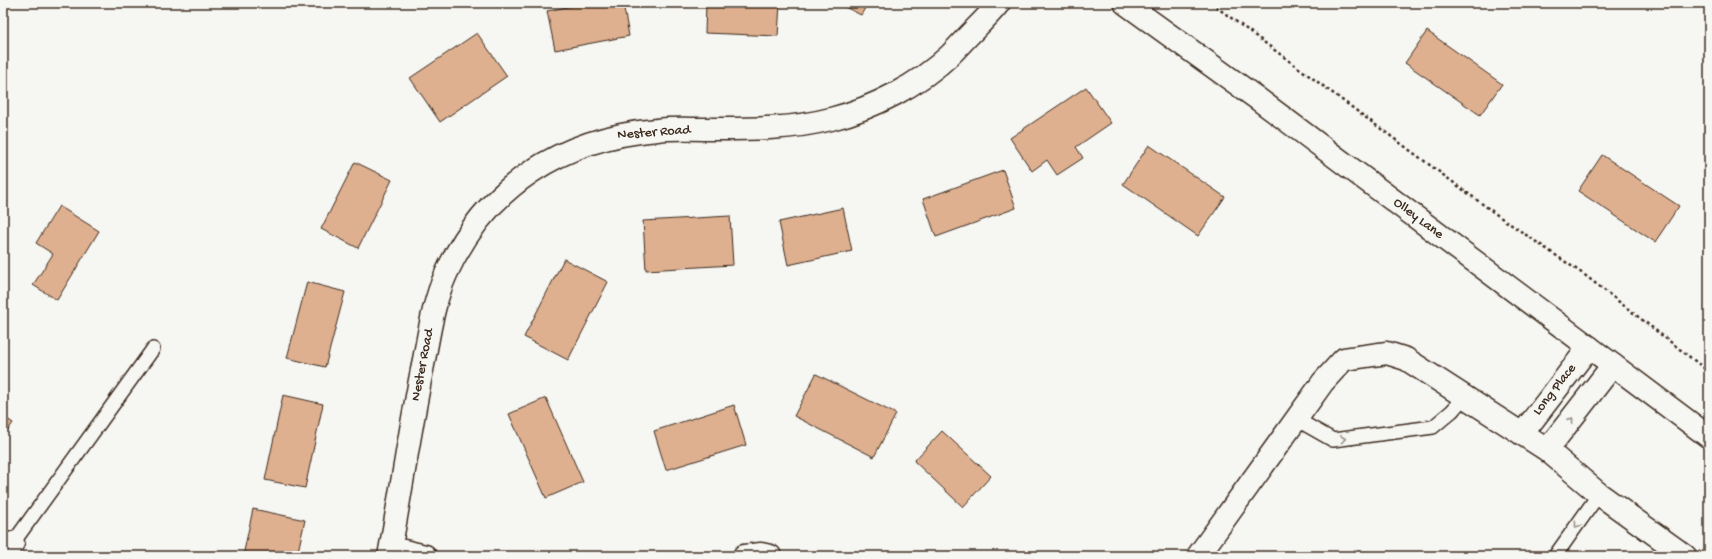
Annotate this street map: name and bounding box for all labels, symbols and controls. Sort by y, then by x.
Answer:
street label: Nester Road [617,122,693,144]
street label: Olley Lane [1389,195,1447,244]
street label: Nester Road [408,326,439,403]
street label: Long Place [1530,360,1581,419]
one-way arrow [1566,417,1573,424]
one-way arrow [1340,435,1346,444]
one-way arrow [1574,521,1582,528]

